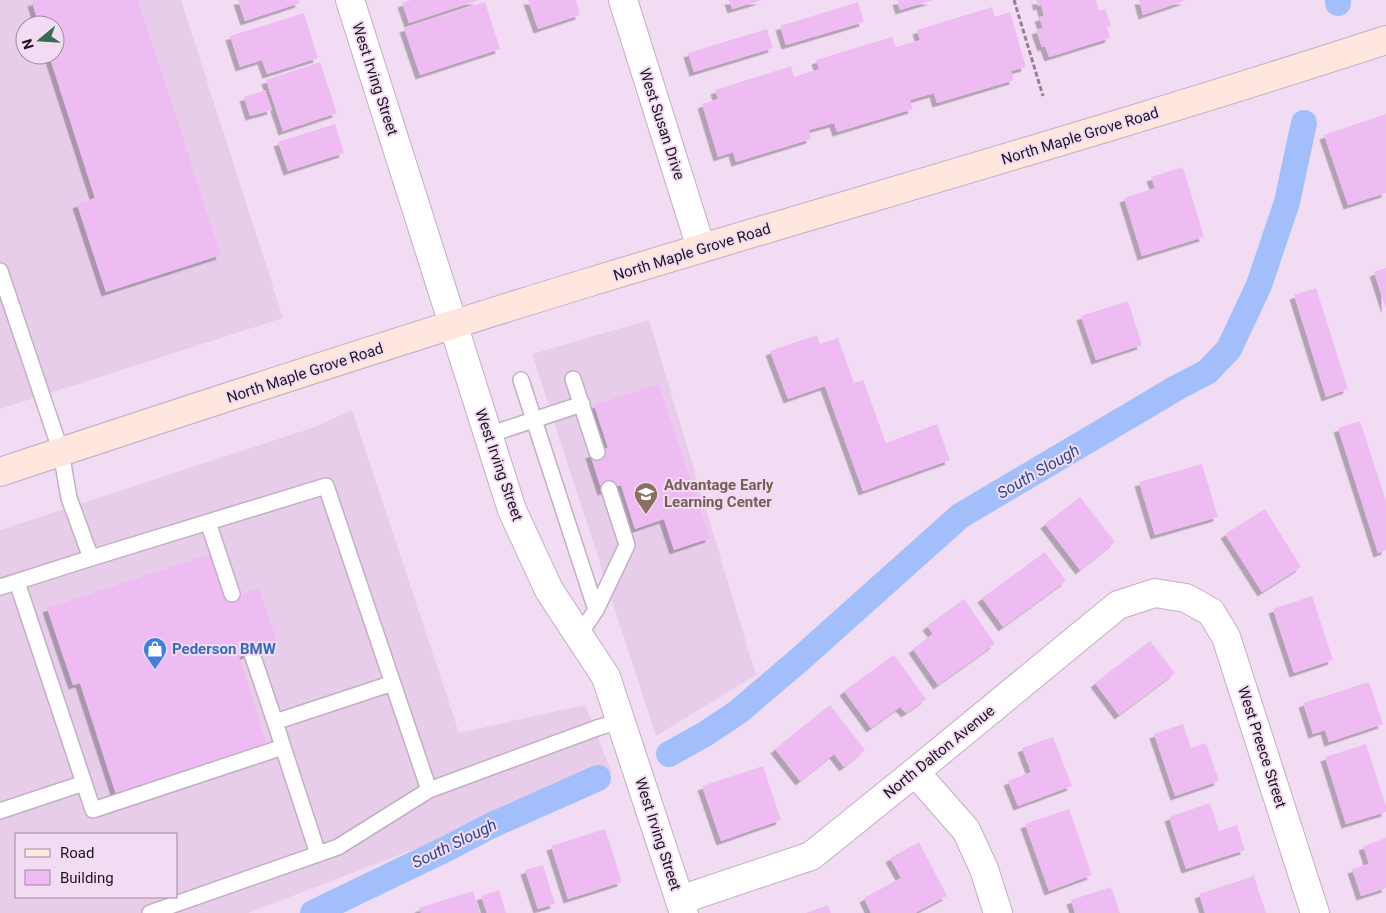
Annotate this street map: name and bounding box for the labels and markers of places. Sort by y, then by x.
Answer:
place label: Advantage Early Learning Center [664,476,774,511]
school or university icon: Advantage Early Learning Center [633,481,659,515]
shop icon: Pederson BMW [142,636,168,670]
place label: Pederson BMW [172,640,276,658]

